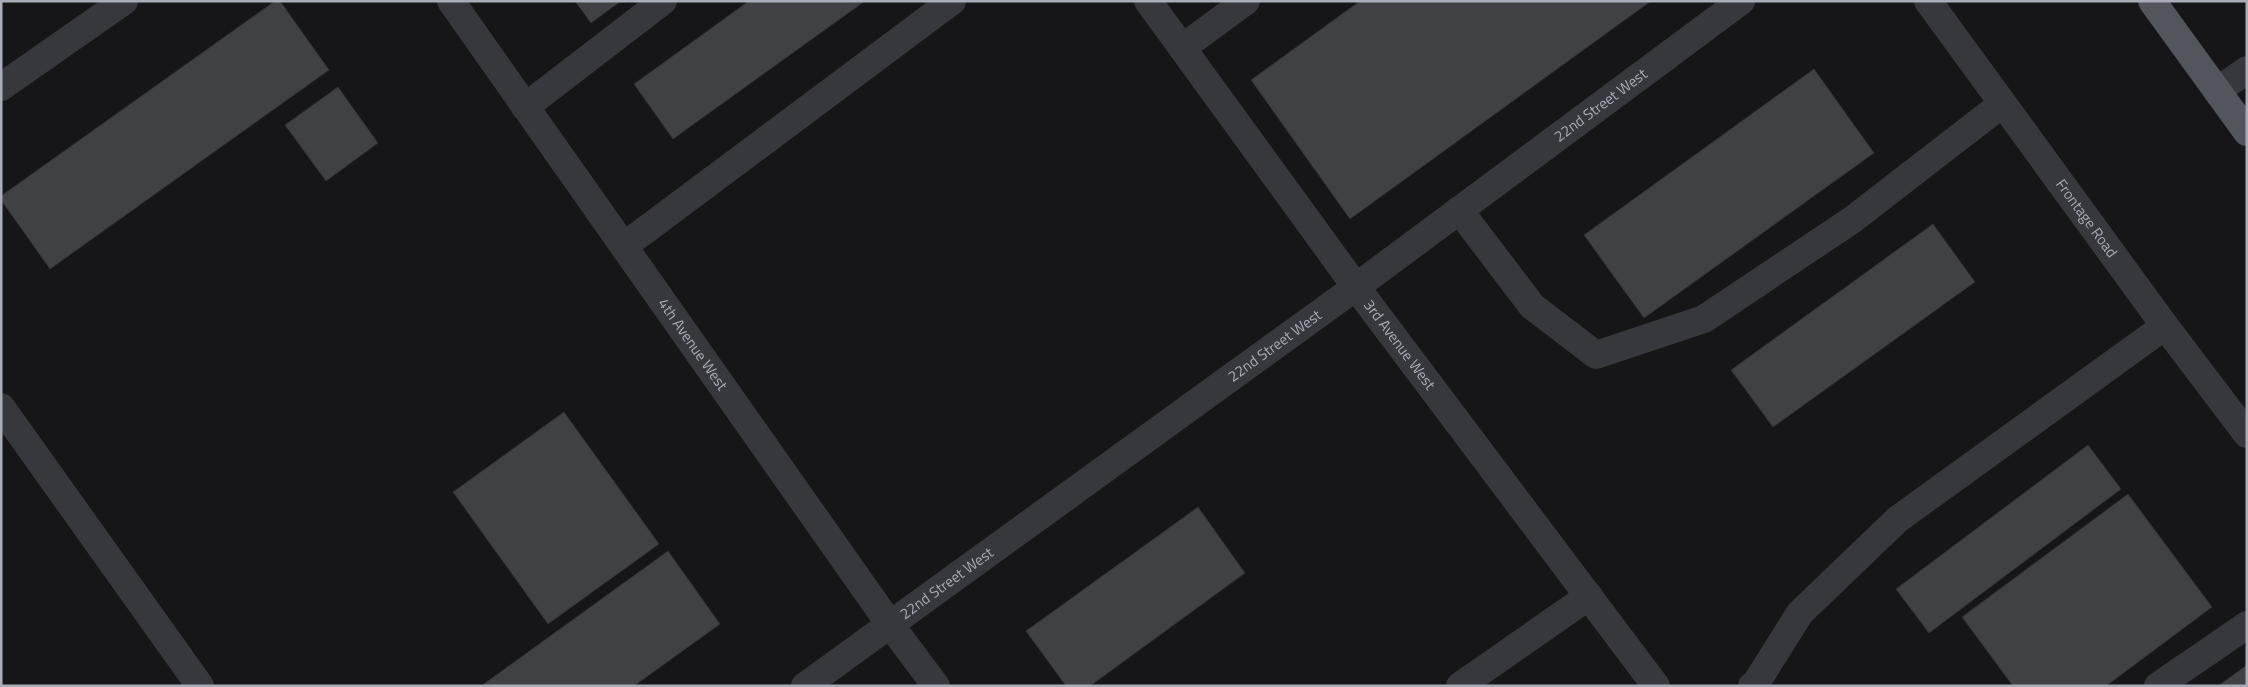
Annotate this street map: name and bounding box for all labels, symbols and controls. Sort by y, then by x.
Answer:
street label: 22nd Street West [1549,62,1652,147]
street label: Frontage Road [2050,174,2123,262]
street label: 4th Avenue West [653,293,734,396]
street label: 3rd Avenue West [1358,295,1442,395]
street label: 22nd Street West [1223,303,1327,387]
street label: 22nd Street West [895,541,999,625]

